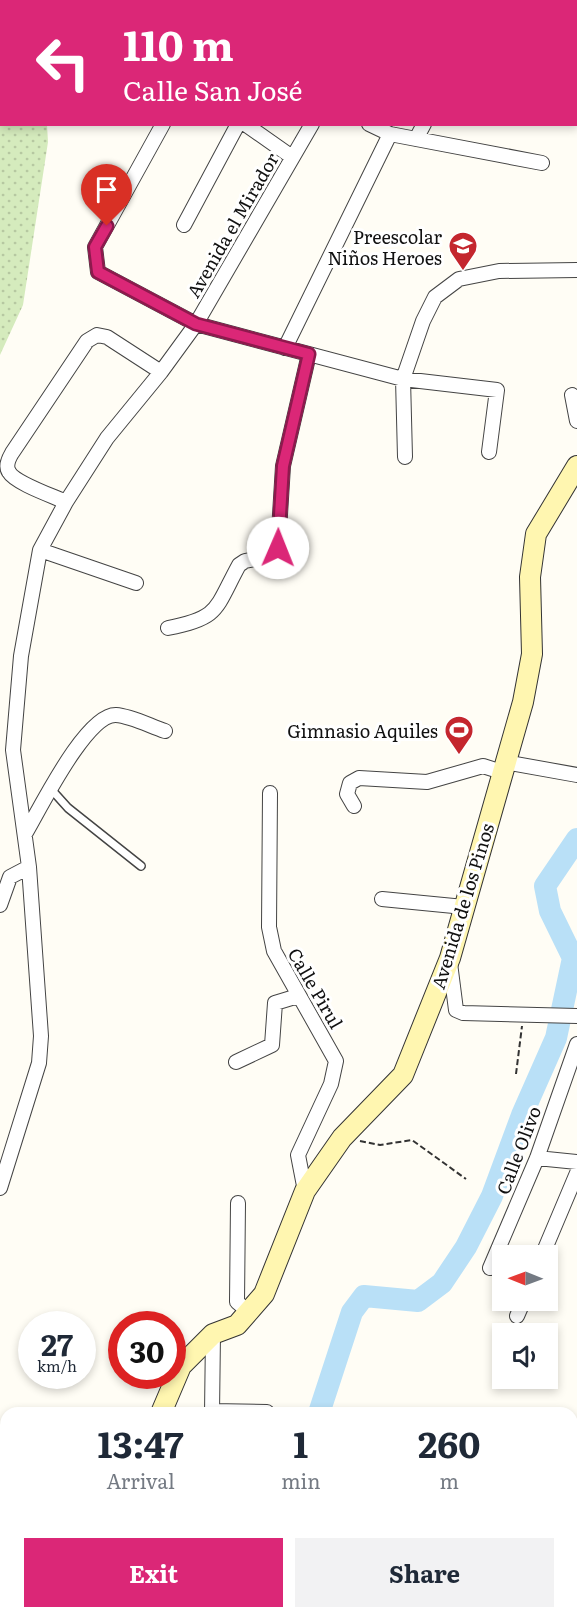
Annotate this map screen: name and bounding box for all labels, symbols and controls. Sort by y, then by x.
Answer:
text: 110 m [123,12,234,74]
icon: left [24,24,102,102]
text: Calle San José [123,69,302,109]
street label: Avenida el Mirador [179,147,285,303]
pin [81,164,132,226]
icon: arrive [90,173,123,206]
place label: Preescolar Niños Heroes [328,223,442,271]
school or university icon: Preescolar Niños Heroes [447,230,479,272]
position arrow [246,516,310,580]
sports icon: Gimnasio Aquiles [443,714,475,756]
place label: Gimnasio Aquiles [287,717,438,744]
street label: Avenida de los Pinos [424,820,500,992]
street label: Calle Pirul [282,942,350,1034]
street label: Calle Olivo [489,1102,547,1198]
north arrow [492,1245,558,1311]
map controls [492,1245,558,1389]
speed limit sign: 30 [108,1311,186,1389]
text: 27 [41,1321,73,1365]
button: sound [492,1323,558,1389]
text: km/h [37,1354,77,1377]
text: 13:47 [98,1416,184,1469]
text: 1 [293,1416,308,1469]
text: 260 [418,1416,480,1469]
text: Arrival [106,1465,175,1495]
text: min [281,1465,320,1495]
text: m [440,1465,459,1495]
button: Exit [24,1538,283,1607]
button: Share [295,1538,554,1607]

